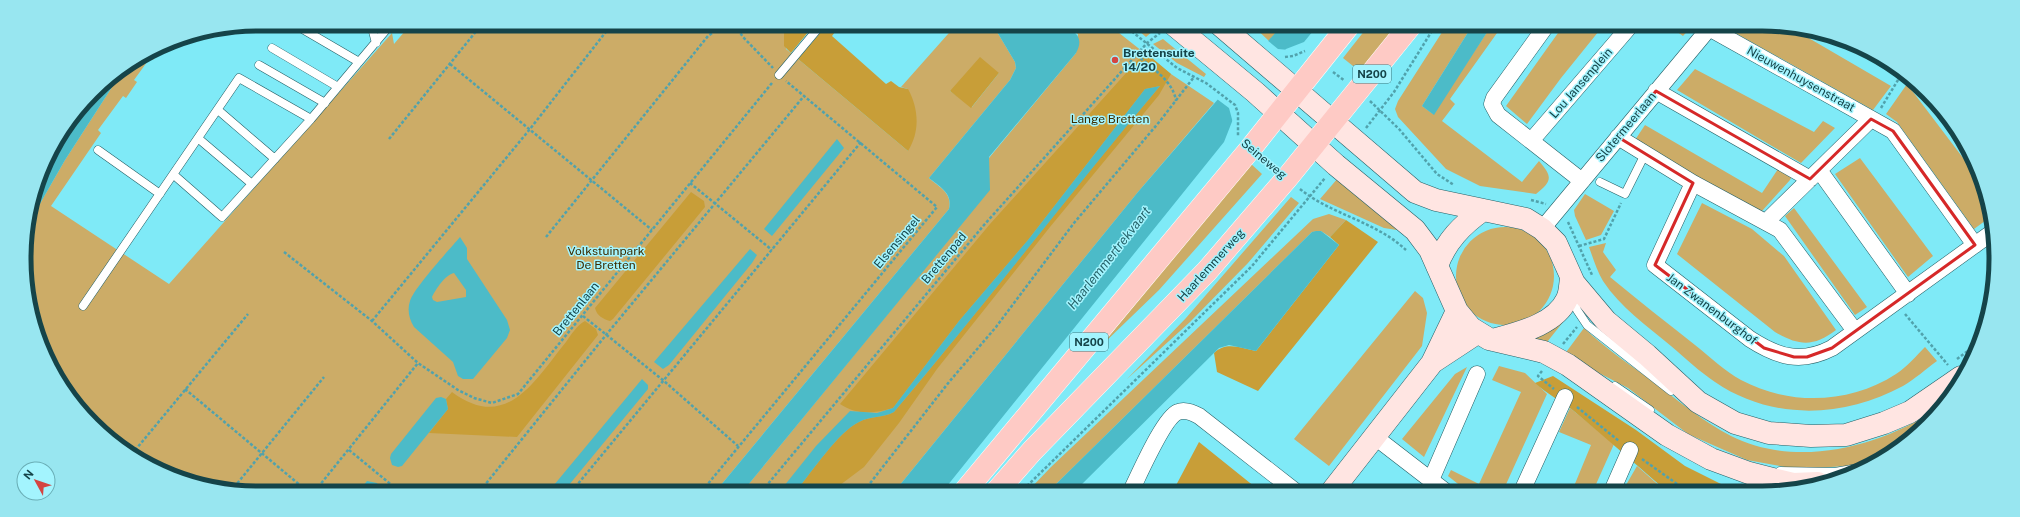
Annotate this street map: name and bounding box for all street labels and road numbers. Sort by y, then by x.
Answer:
street label: Nieuwenhuysenstraat [1745,43,1858,115]
street label: Lou Jansenplein [1547,45,1615,121]
road number: N200 [1353,65,1391,83]
street label: Slotermeerlaan [1593,89,1659,165]
street label: Seineweg [1238,136,1290,182]
street label: Elsensingel [871,213,923,271]
street label: Haarlemmerweg [1175,226,1247,304]
street label: Brettenpad [919,230,969,286]
street label: Jan Zwanenburghof [1664,270,1760,348]
street label: Brettenlaan [550,279,602,339]
road number: N200 [1070,333,1108,351]

